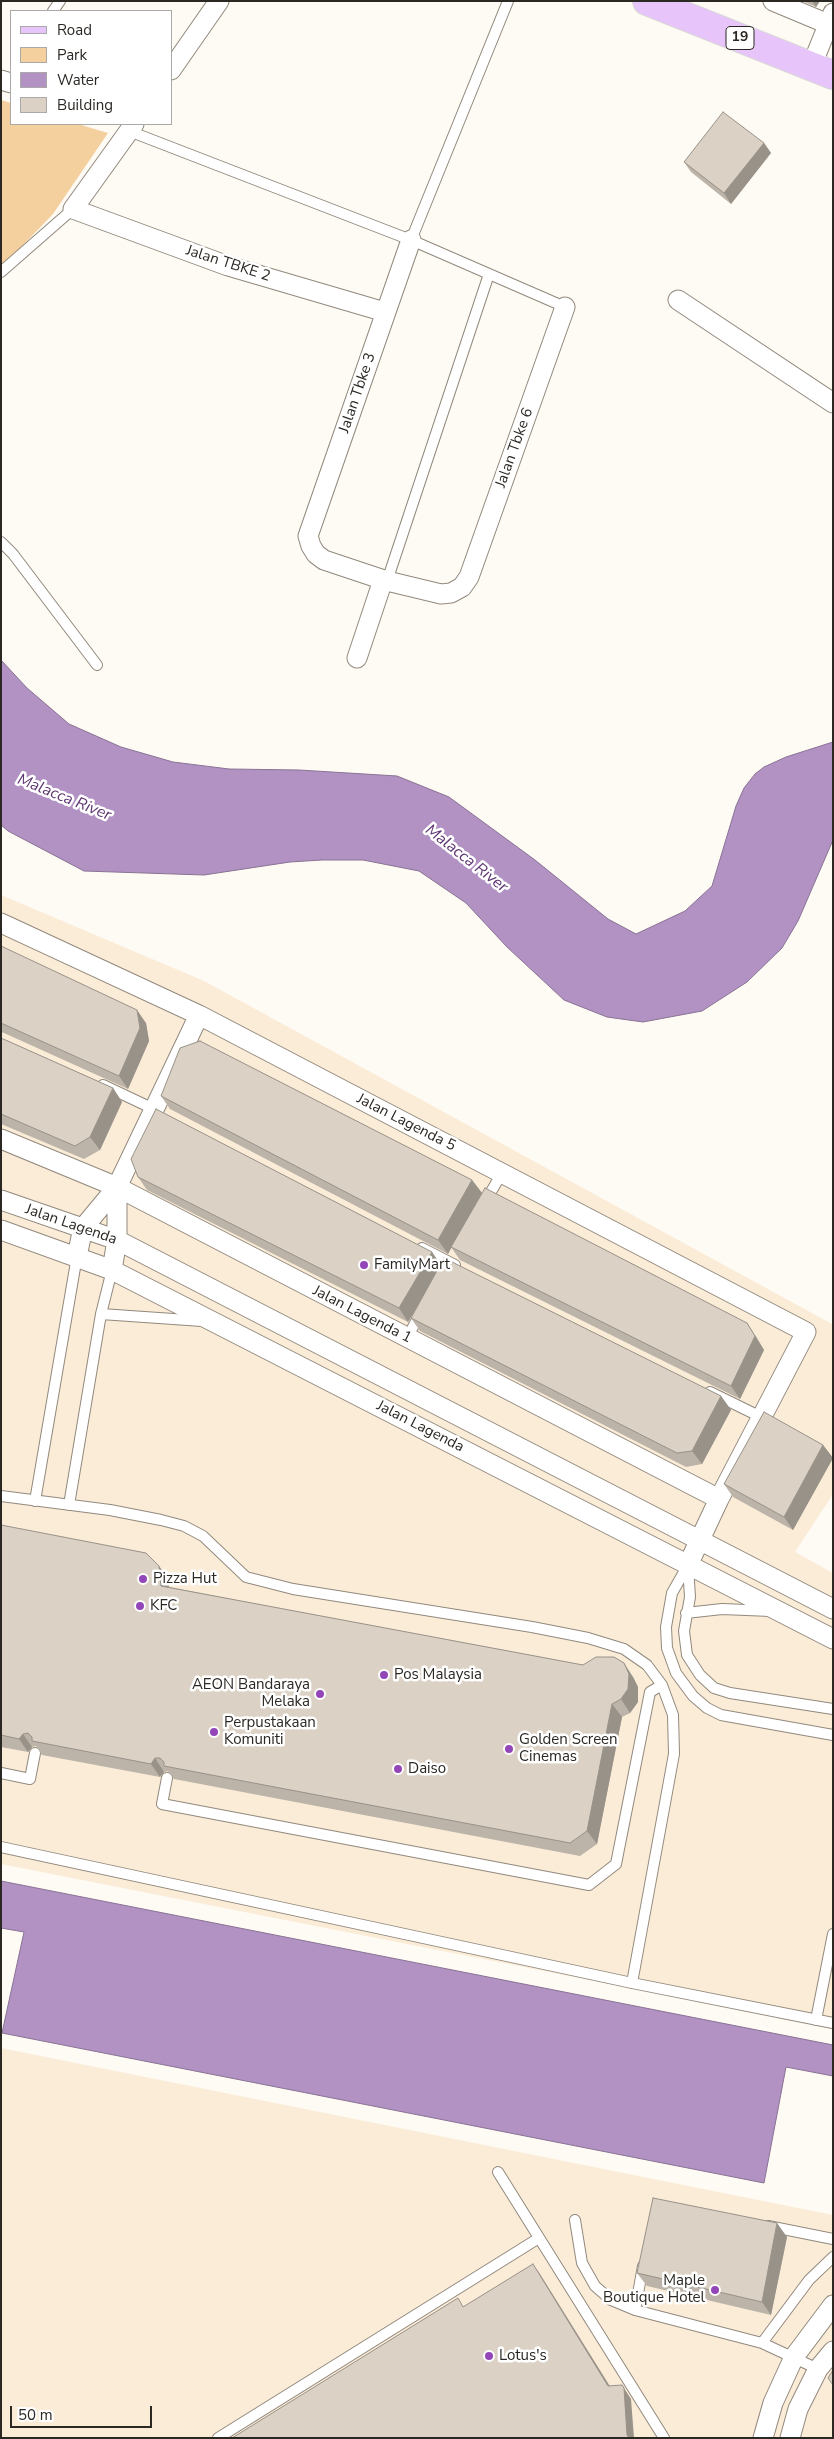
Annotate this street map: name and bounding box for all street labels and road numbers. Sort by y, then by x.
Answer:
road number: 19 [726,26,754,49]
street label: Jalan TBKE 2 [184,242,272,286]
street label: Jalan Tbke 3 [336,351,380,435]
street label: Jalan Tbke 6 [492,406,538,490]
street label: Jalan Lagenda 5 [354,1090,458,1156]
street label: Jalan Lagenda [23,1201,119,1249]
street label: Jalan Lagenda 1 [310,1282,414,1348]
street label: Jalan Lagenda [373,1397,467,1457]

